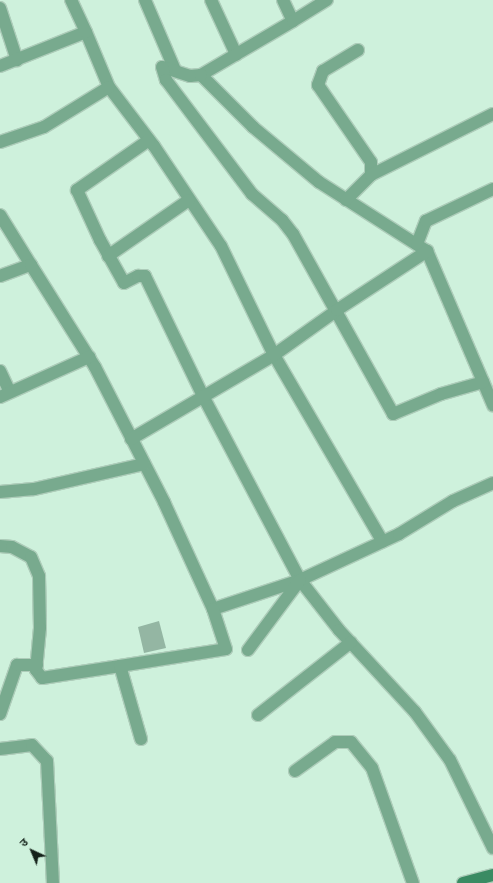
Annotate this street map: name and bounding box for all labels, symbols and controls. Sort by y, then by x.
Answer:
north arrow [12,831,52,871]
text: उ [16,835,31,850]

